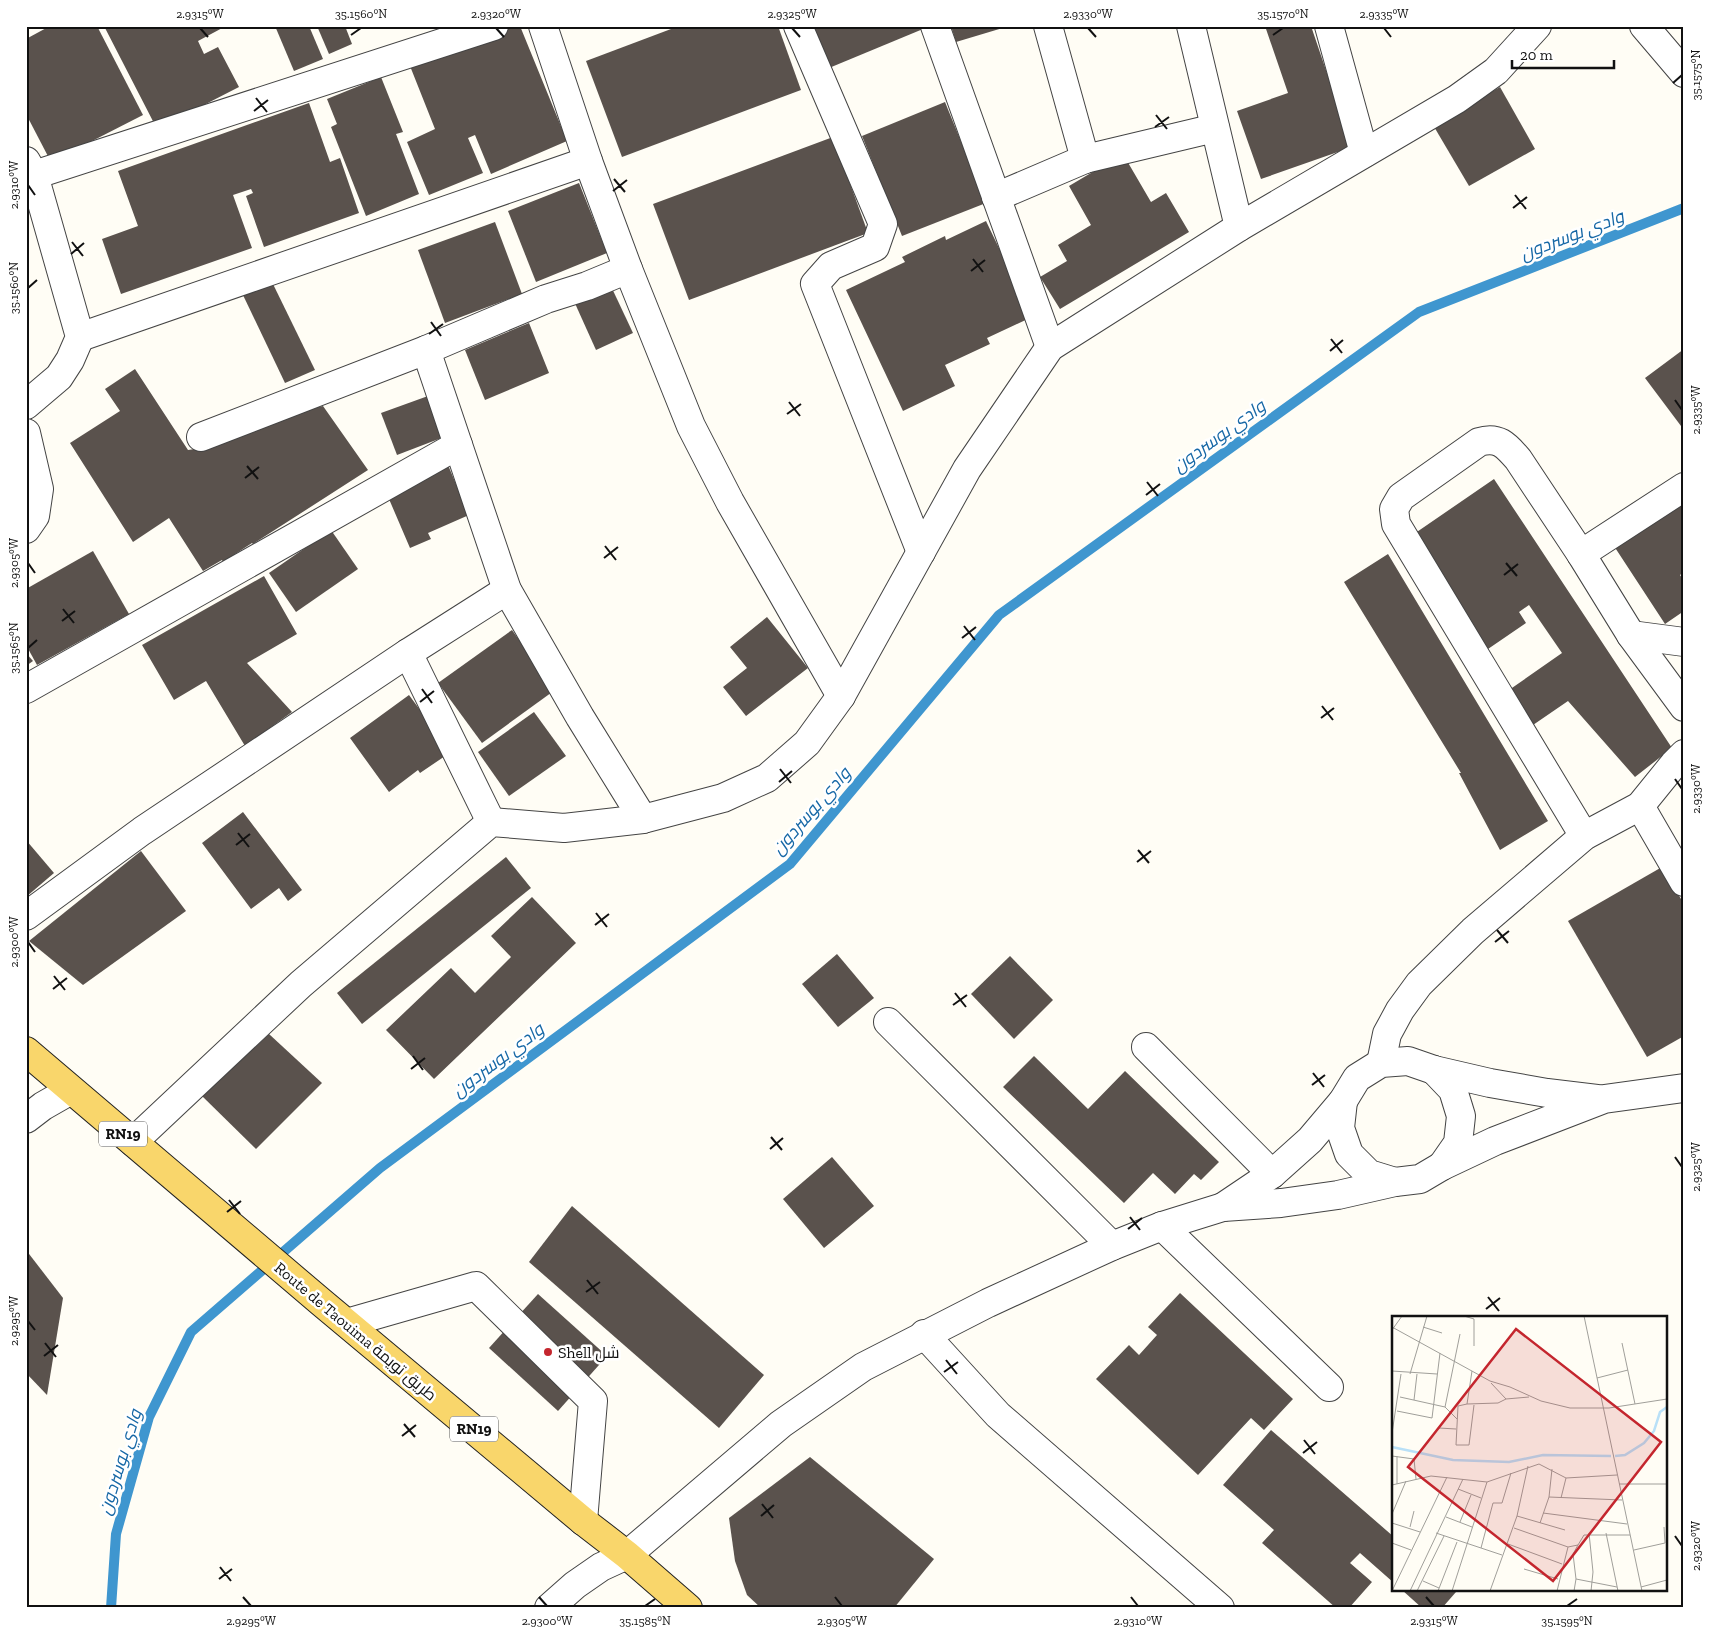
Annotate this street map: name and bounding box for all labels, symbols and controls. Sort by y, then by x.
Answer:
text: 2.9315°W [176,7,225,21]
text: 35.1560°N [335,7,387,21]
text: 2.9320°W [471,7,522,21]
text: 2.9325°W [767,7,817,21]
text: 2.9330°W [1063,7,1114,21]
text: 35.1570°N [1257,7,1309,21]
text: 2.9335°W [1360,7,1409,21]
scale bar [1512,38,1615,70]
text: 20 m [1520,46,1553,64]
text: 35.1575°N [1689,50,1703,100]
text: 2.9310°W [7,160,21,209]
water label: وادي بوسردون [1517,205,1629,268]
text: 35.1560°N [7,262,21,314]
text: 2.9335°W [1689,385,1703,434]
water label: وادي بوسردون [1168,394,1272,479]
text: 2.9305°W [7,537,21,588]
text: 35.1565°N [7,622,21,674]
water label: وادي بوسردون [767,762,858,861]
text: 2.9330°W [1689,763,1703,814]
text: 2.9300°W [7,916,21,967]
water label: وادي بوسردون [448,1018,551,1104]
road number: RN19 [99,1122,147,1146]
text: 2.9325°W [1689,1142,1703,1192]
street label: Route de Taouima طريق تويمة [270,1258,441,1406]
text: 2.9295°W [7,1295,21,1346]
inset map [1392,1316,1668,1592]
place label: Shell شل [558,1343,620,1363]
marker: Shell شل [542,1346,554,1358]
water label: وادي بوسردون [94,1405,150,1518]
road number: RN19 [450,1416,498,1442]
text: 2.9320°W [1689,1520,1703,1571]
text: 2.9295°W [226,1614,277,1628]
text: 2.9300°W [522,1614,573,1628]
text: 35.1585°N [619,1614,671,1628]
text: 2.9305°W [817,1614,868,1628]
text: 2.9310°W [1114,1614,1163,1628]
text: 2.9315°W [1410,1614,1459,1628]
text: 35.1595°N [1541,1614,1593,1628]

